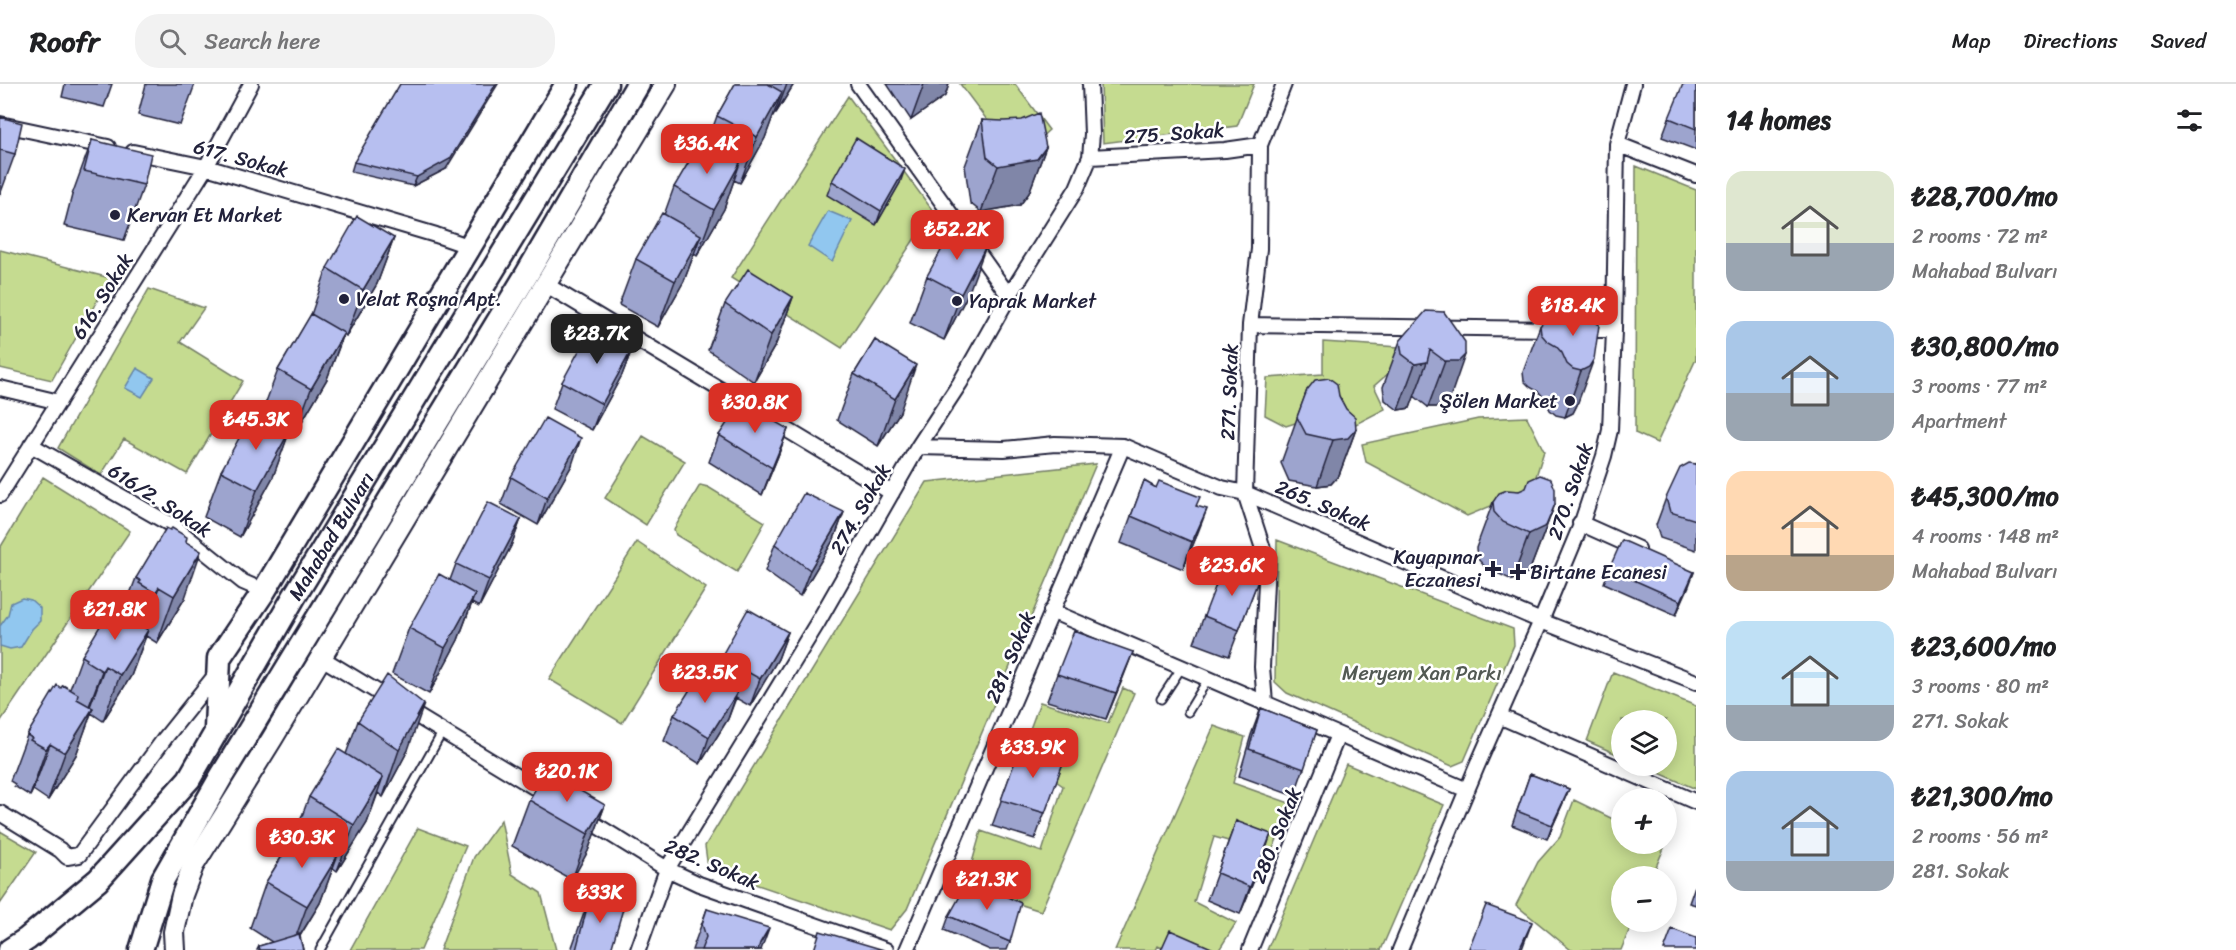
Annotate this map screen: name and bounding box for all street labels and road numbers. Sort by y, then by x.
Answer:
street label: 275. Sokak [1123,113,1226,154]
street label: 617. Sokak [190,129,292,188]
street label: 616. Sokak [62,246,143,346]
street label: 271. Sokak [1210,343,1249,441]
street label: 270. Sokak [1538,437,1604,545]
street label: 616/2. Sokak [101,454,219,547]
street label: 274. Sokak [820,457,901,562]
street label: Mahabad Bulvarı [279,465,384,608]
street label: 265. Sokak [1270,470,1376,541]
street label: 281. Sokak [975,605,1046,709]
street label: 280. Sokak [1241,781,1312,889]
street label: 282. Sokak [659,829,765,900]

